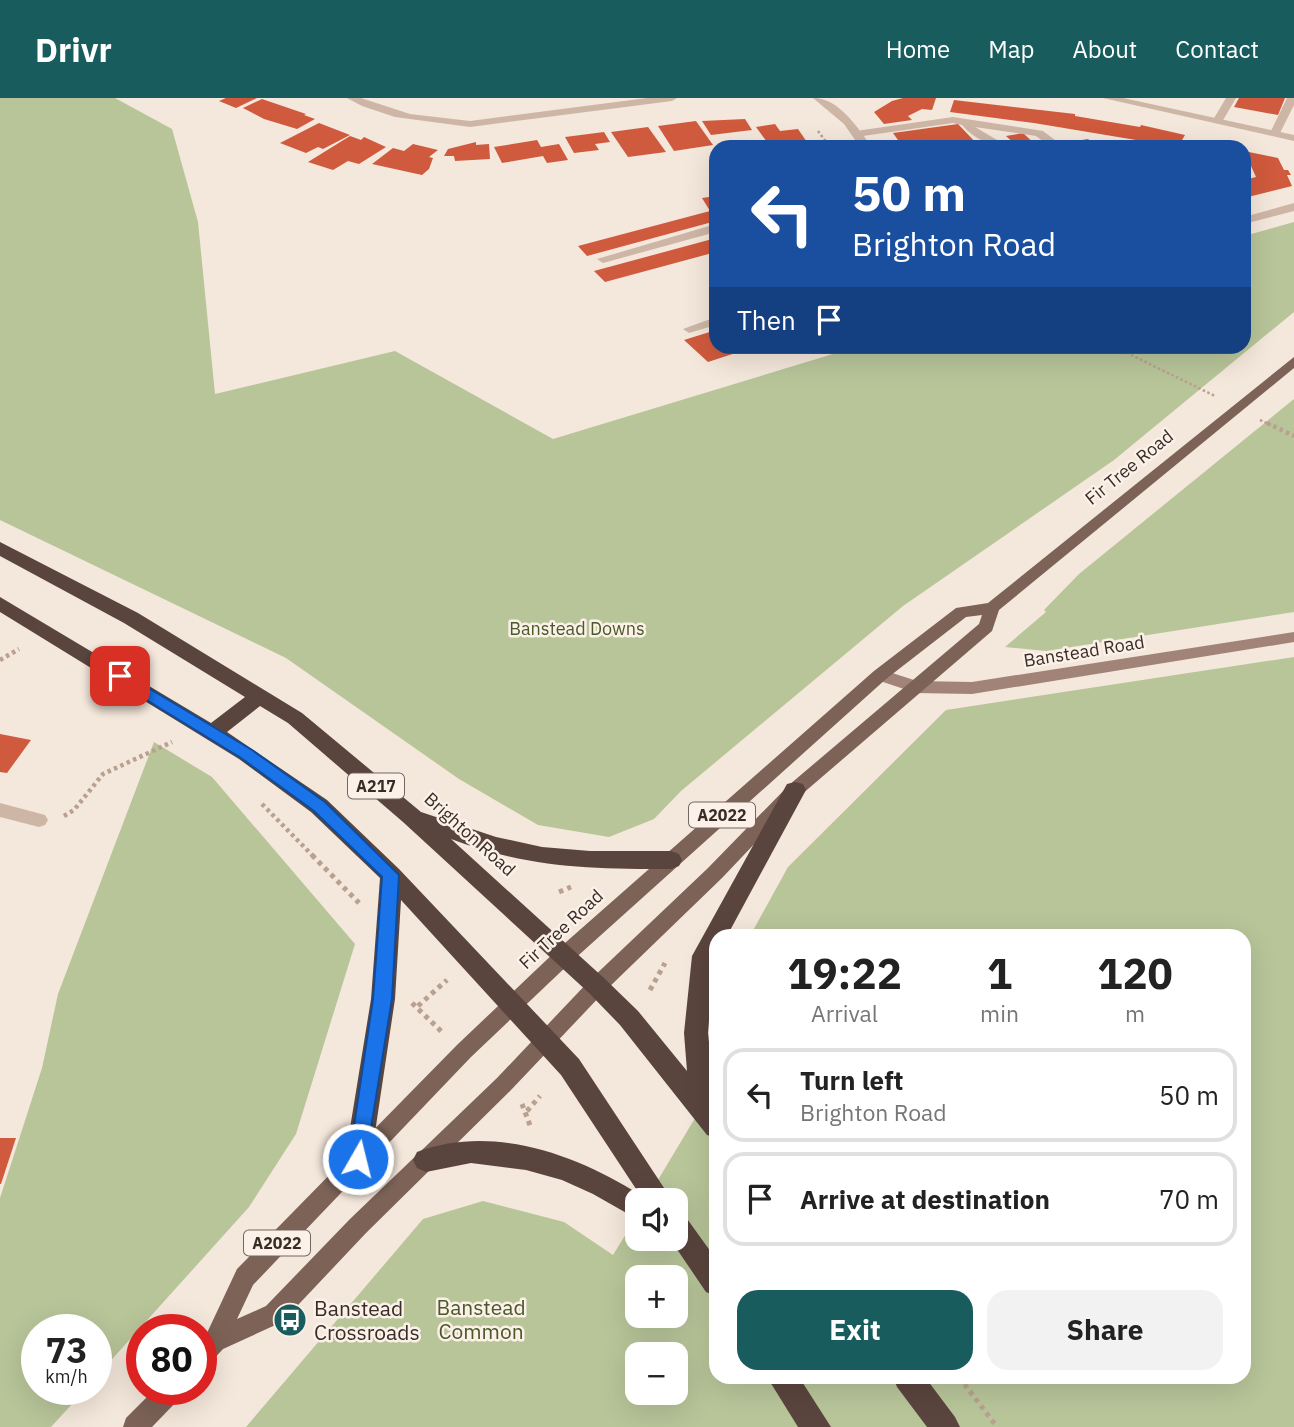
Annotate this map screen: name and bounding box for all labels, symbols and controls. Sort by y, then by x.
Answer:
text: Drivr [35,28,112,71]
text: Home [886,33,950,65]
text: Map [988,33,1034,65]
text: About [1072,33,1137,65]
text: Contact [1175,33,1259,65]
text: 50 m [852,161,966,224]
icon: left [737,168,828,259]
text: Brighton Road [852,223,1056,265]
icon: arrive [810,301,848,339]
text: Then [737,303,796,337]
street label: Fir Tree Road [1080,424,1178,510]
park label: Banstead Downs [509,617,645,640]
street label: Banstead Road [1022,630,1146,672]
pin [90,646,150,706]
icon: arrive [101,657,139,695]
road number: A217 [348,774,404,799]
street label: Brighton Road [420,787,520,881]
road number: A2022 [689,802,755,828]
street label: Fir Tree Road [514,884,608,974]
text: 19:22 [787,946,902,1001]
text: 1 [987,946,1012,1001]
text: 120 [1097,946,1173,1001]
text: Arrival [811,998,878,1028]
text: min [980,998,1019,1028]
text: m [1125,998,1145,1028]
text: Turn left [800,1063,903,1097]
icon: left [741,1076,779,1114]
text: 50 m [1159,1078,1219,1112]
text: Brighton Road [800,1097,947,1127]
position arrow [321,1122,395,1196]
icon: arrive [741,1180,779,1218]
text: Arrive at destination [800,1182,1050,1216]
text: 70 m [1159,1182,1219,1216]
map controls [625,1188,688,1405]
button: sound [625,1188,688,1251]
road number: A2022 [244,1231,310,1256]
button: + [625,1265,688,1328]
button: Exit [737,1290,973,1370]
button: Share [987,1290,1223,1370]
park label: Banstead Common [436,1293,526,1345]
place label: Banstead Crossroads [314,1294,420,1346]
bus stop icon: Banstead Crossroads [271,1301,309,1339]
speed limit sign: 80 [126,1314,217,1405]
text: 73 [45,1327,88,1373]
button: − [625,1342,688,1405]
text: km/h [45,1365,88,1388]

